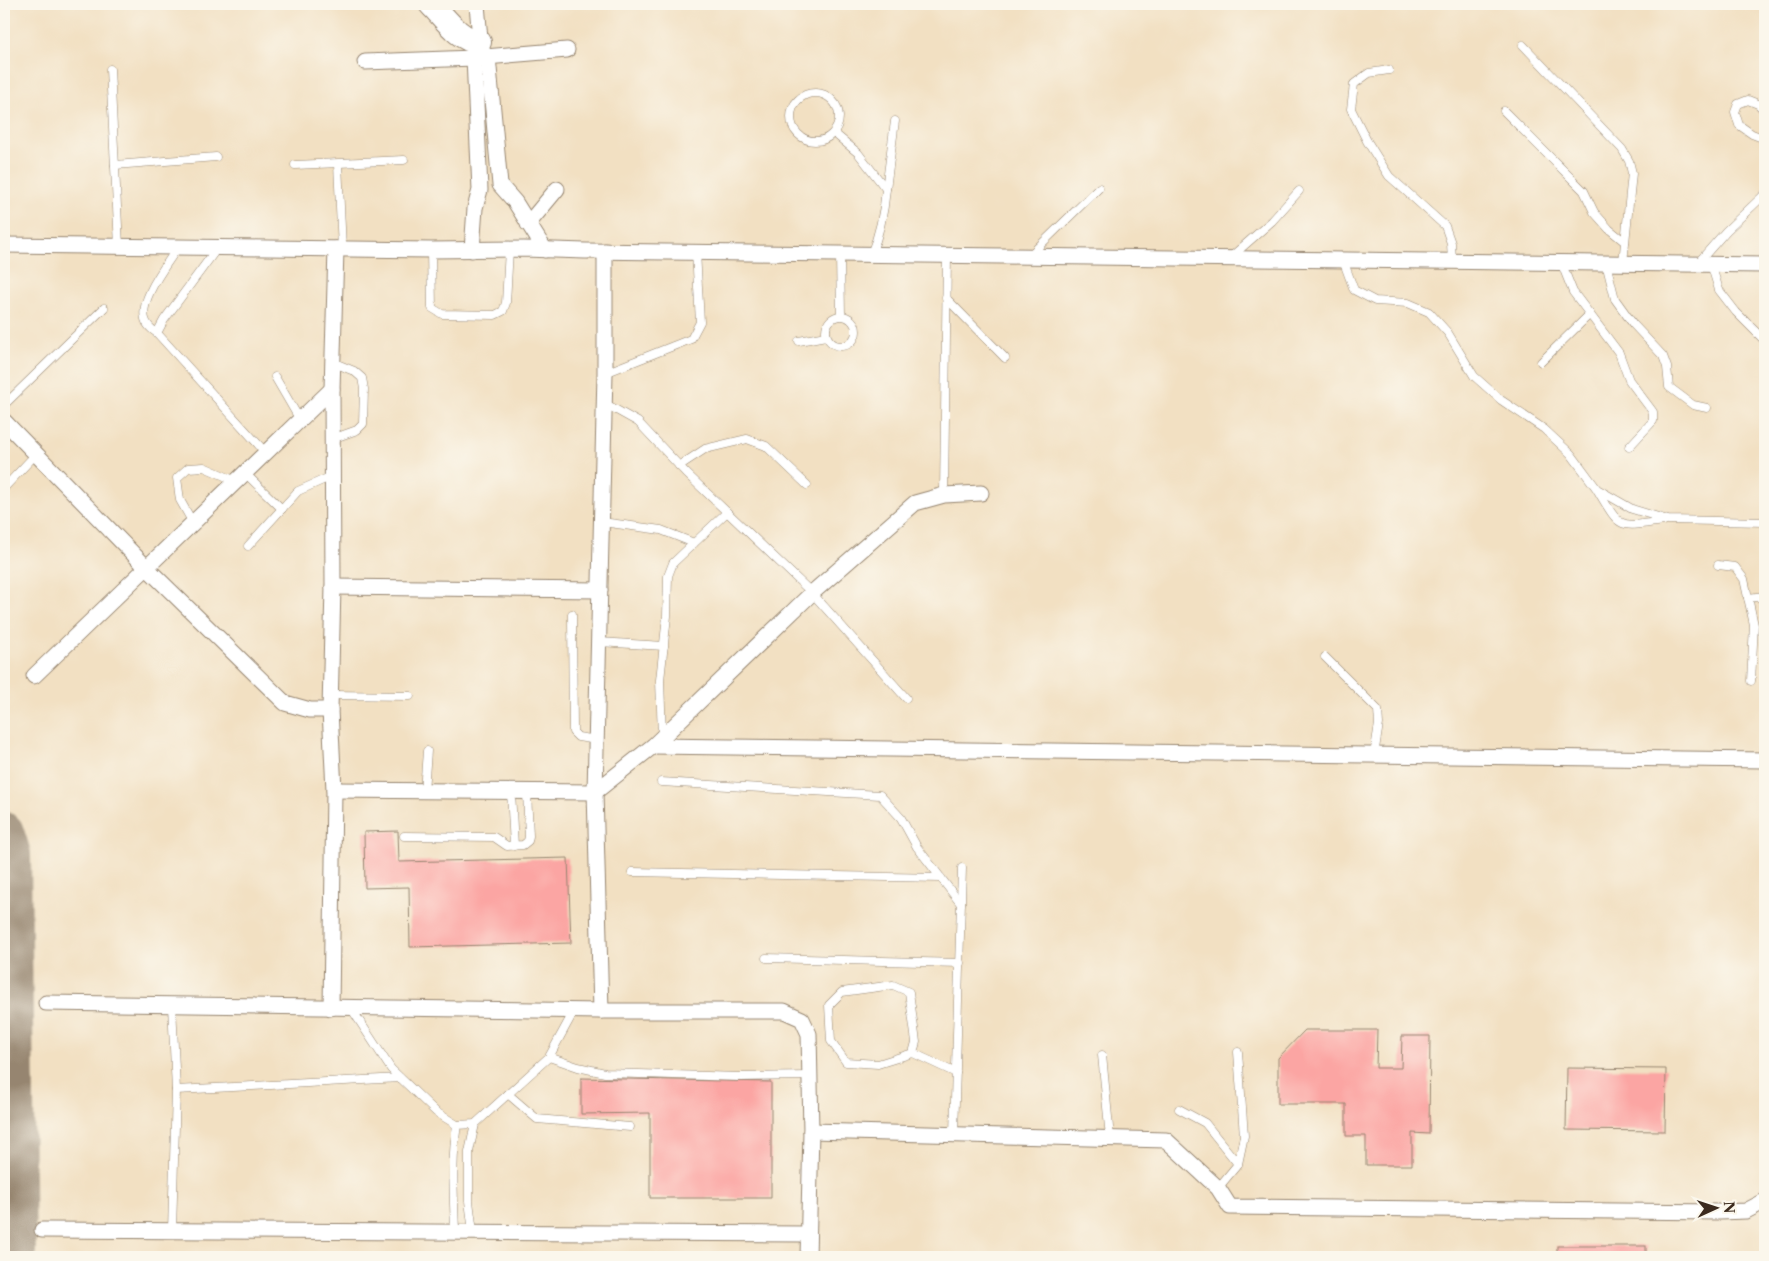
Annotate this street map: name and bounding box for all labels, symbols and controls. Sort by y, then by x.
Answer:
north arrow [1692,1184,1742,1234]
text: N [1720,1201,1738,1214]

